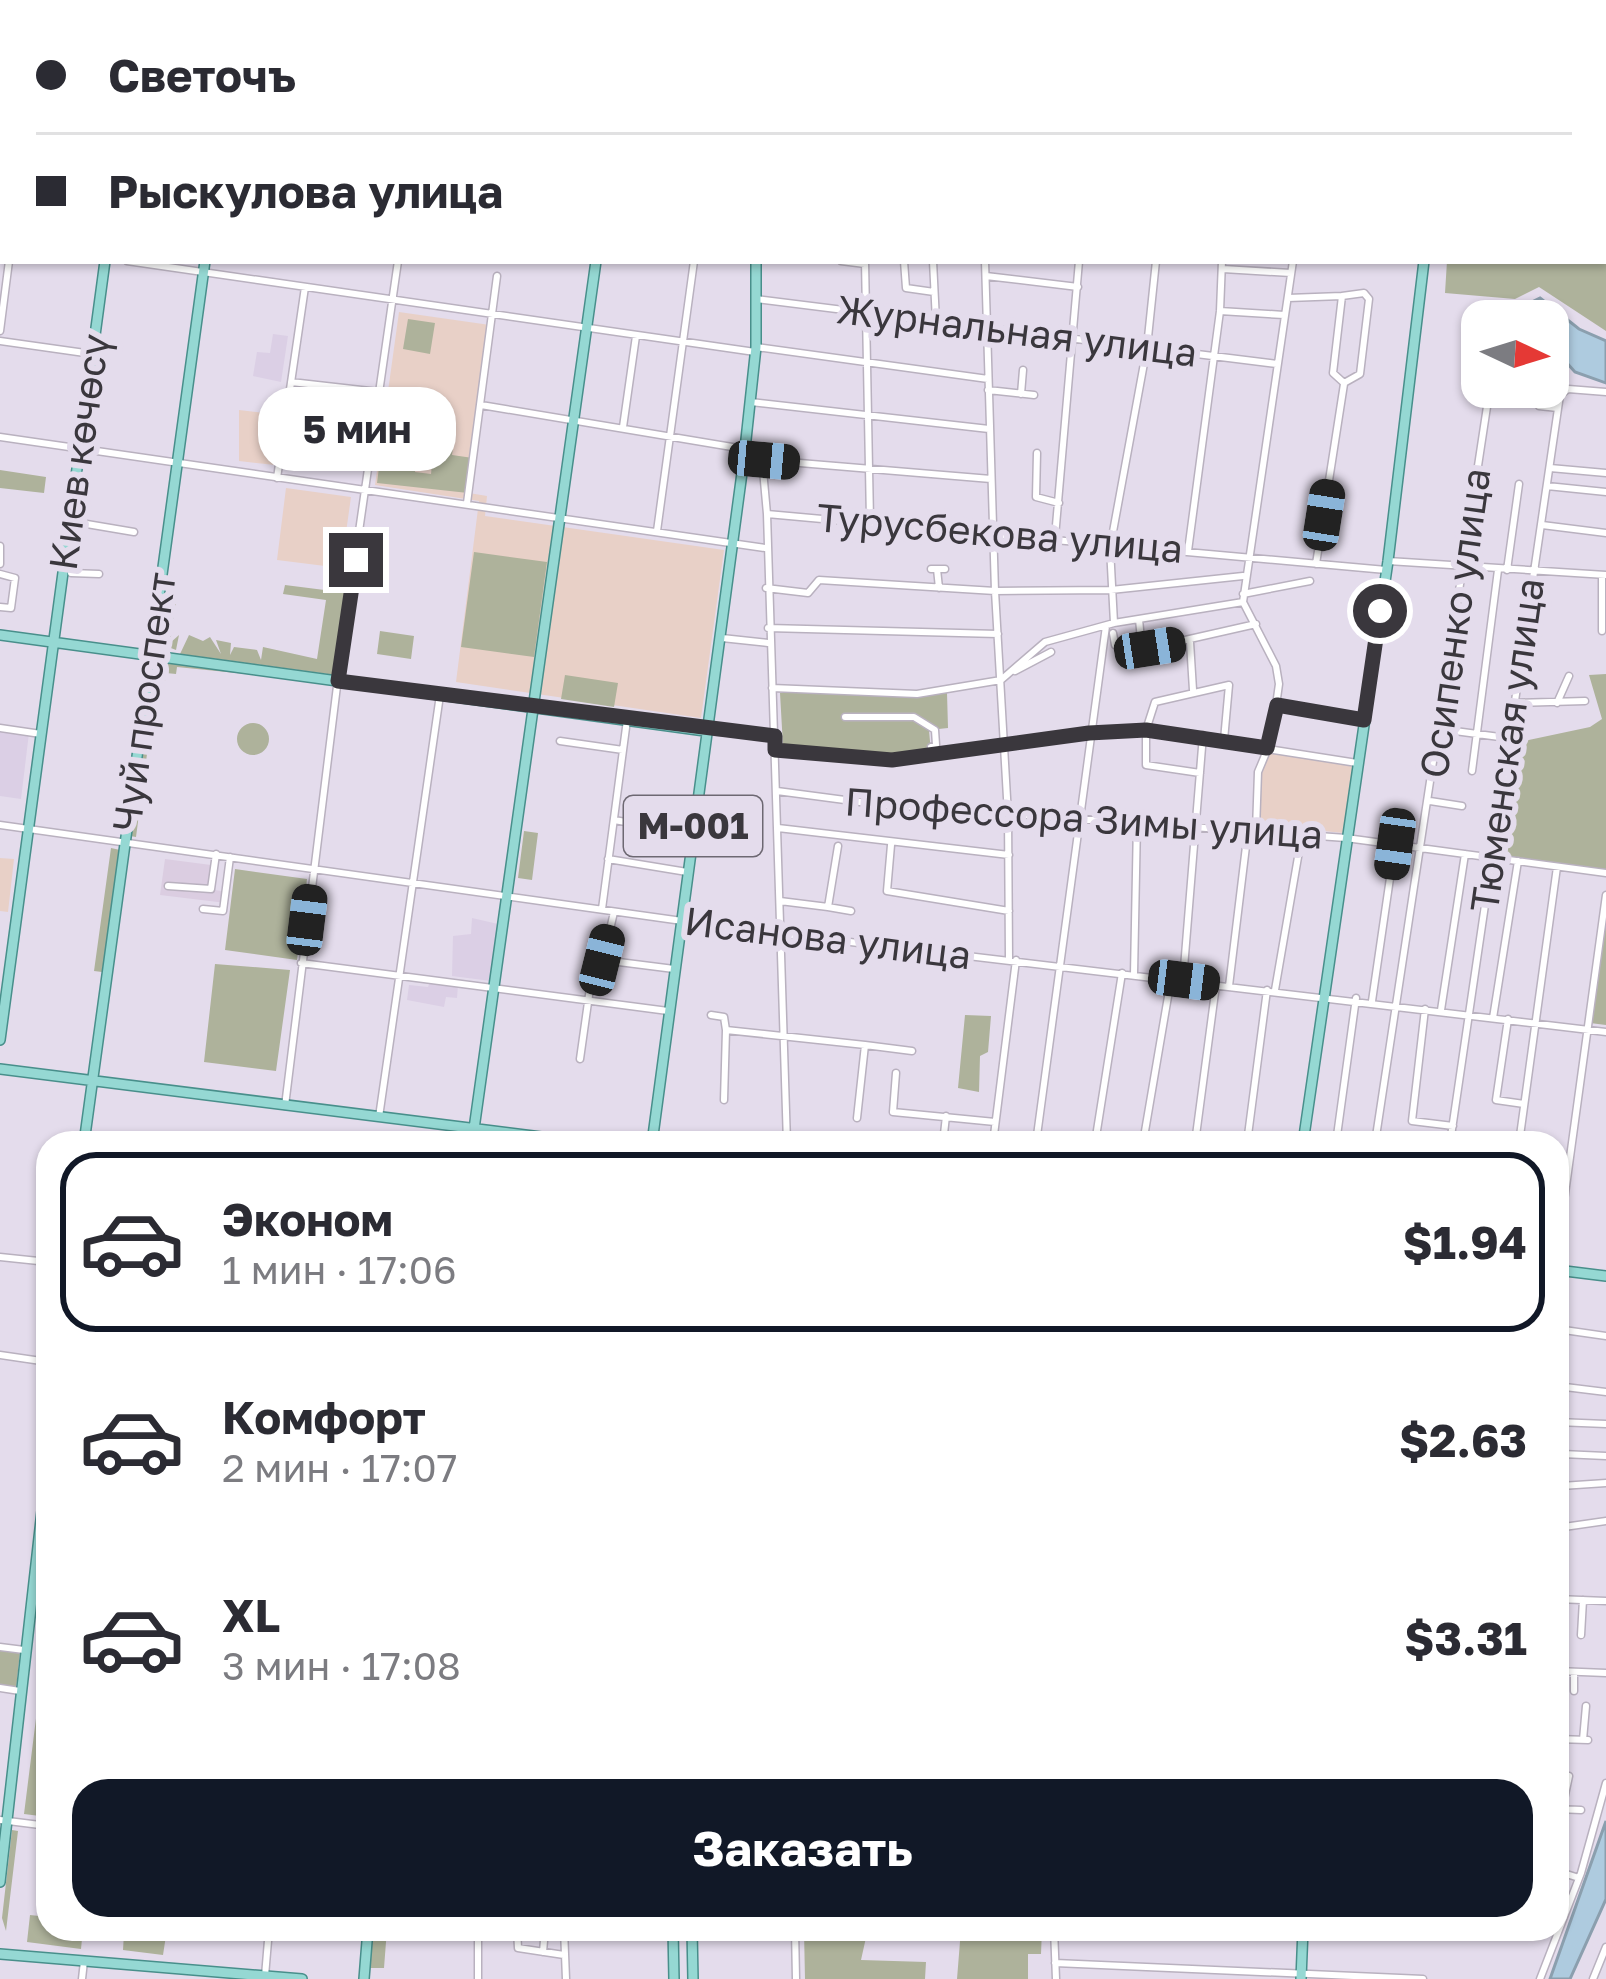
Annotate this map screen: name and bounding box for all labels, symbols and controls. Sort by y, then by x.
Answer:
text: Светочъ [108,48,296,102]
text: Рыскулова улица [108,164,503,218]
street label: Журнальная улица [834,285,1200,376]
north arrow [1461,300,1569,408]
map controls [1461,300,1569,408]
street label: Киев көчөсү [39,331,118,573]
callout: 5 мин [257,386,455,470]
text: 5 мин [302,405,412,452]
car [727,439,801,481]
street label: Осипенко улица [1409,465,1500,781]
car [1301,477,1347,553]
street label: Турусбекова улица [815,493,1185,572]
route end [329,533,383,587]
street label: Чуй проспект [102,569,185,834]
street label: Тюменская улица [1460,575,1553,915]
route start [1353,584,1407,638]
car [1112,625,1188,671]
street label: Профессора Зимы улица [843,777,1325,858]
road number: М-001 [624,796,762,856]
car [1372,806,1418,882]
car [285,882,329,958]
street label: Исанова улица [682,897,974,978]
car [576,921,628,999]
car [1146,958,1222,1002]
icon: car [78,1188,186,1296]
text: Эконом [222,1192,393,1246]
text: $1.94 [1403,1215,1527,1269]
text: 1 мин · 17:06 [222,1246,457,1293]
icon: car [78,1386,186,1494]
text: Комфорт [222,1390,426,1444]
text: $2.63 [1399,1413,1527,1467]
text: 2 мин · 17:07 [222,1444,457,1491]
icon: car [78,1584,186,1692]
text: XL [222,1588,280,1642]
text: $3.31 [1404,1611,1527,1665]
text: 3 мин · 17:08 [222,1642,461,1689]
button: Заказать [72,1779,1533,1917]

